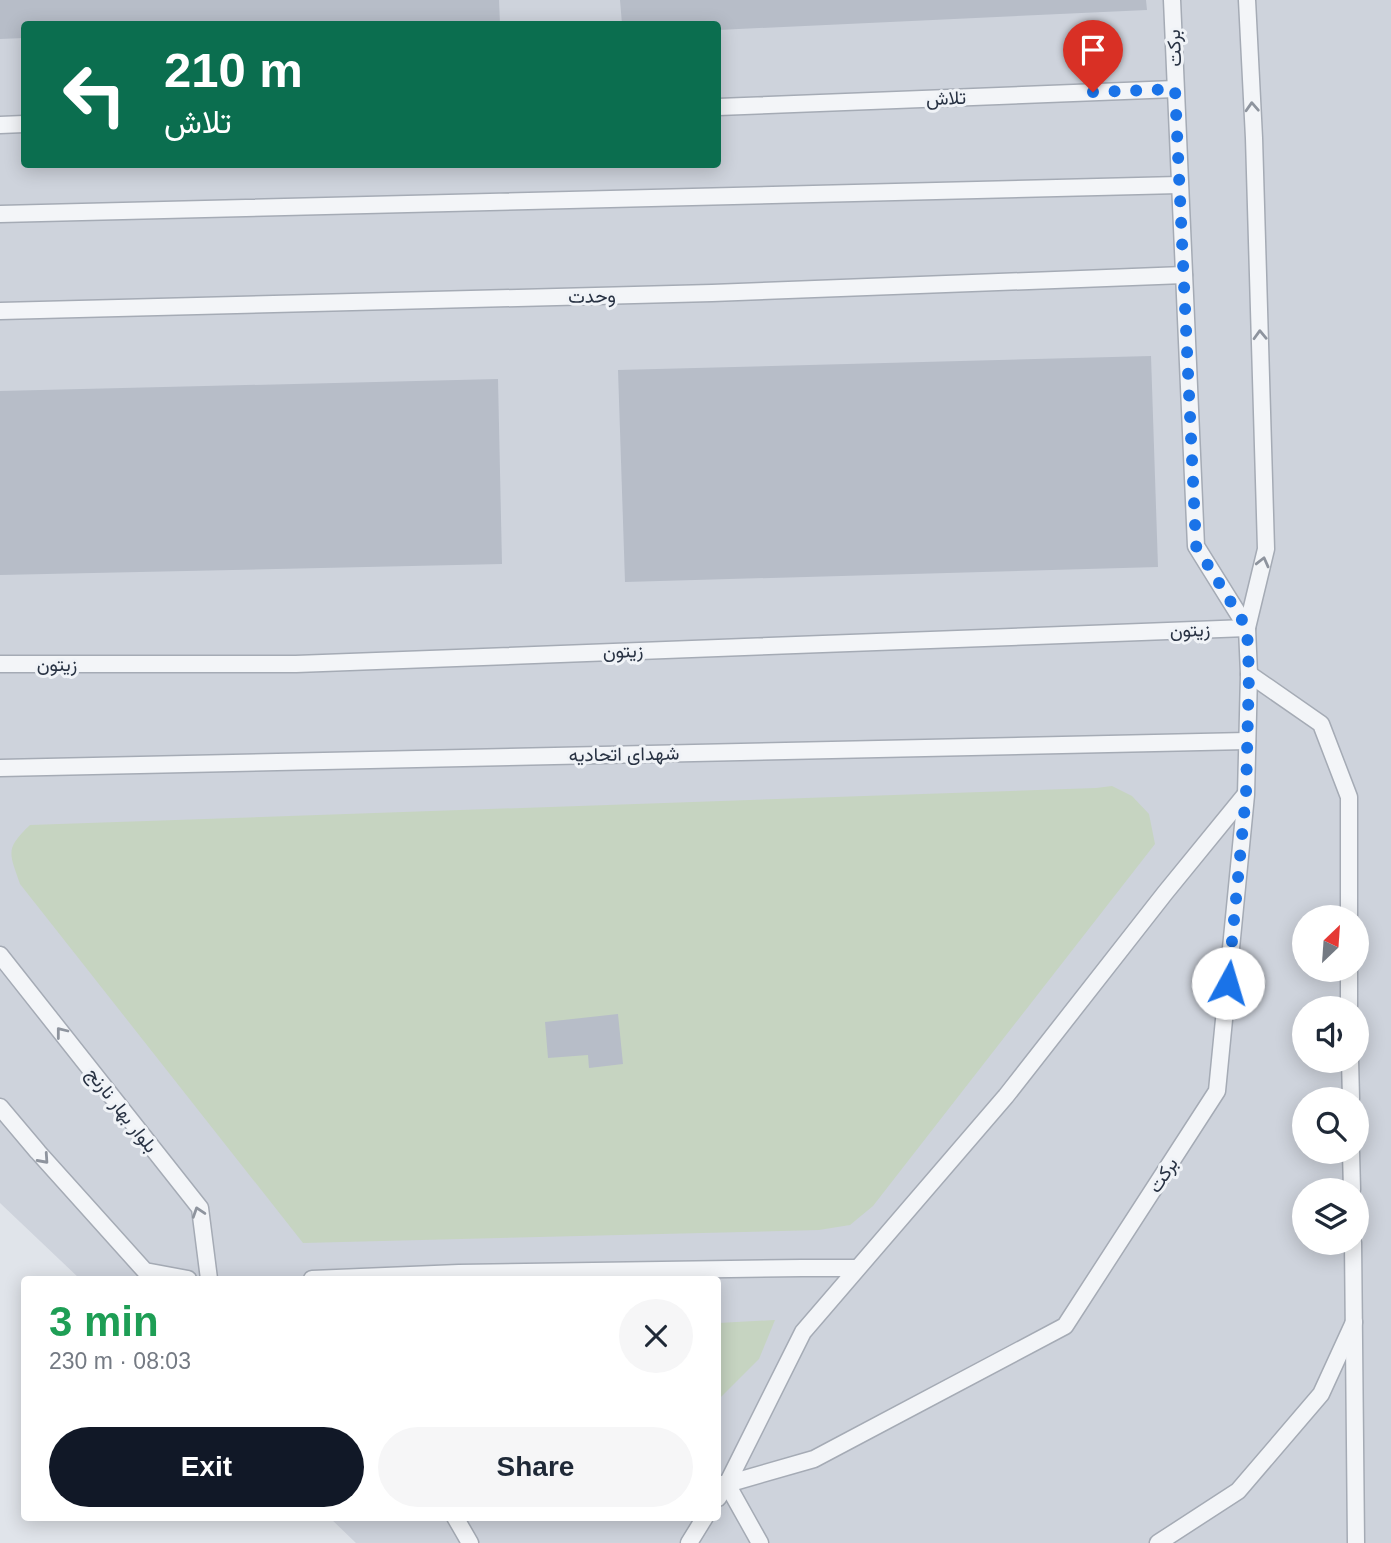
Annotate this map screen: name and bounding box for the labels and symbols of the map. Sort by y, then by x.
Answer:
pin [1063,20,1123,92]
street label: برکت [1163,29,1186,67]
street label: تلاش [926,87,966,110]
one-way arrow [1245,102,1260,113]
street label: وحدت [568,285,616,308]
one-way arrow [1252,329,1268,340]
one-way arrow [1255,556,1269,568]
street label: زیتون [1169,619,1211,642]
street label: زیتون [602,640,644,663]
street label: زیتون [37,654,77,676]
street label: شهدای اتحادیه [568,743,680,766]
north arrow [1292,905,1368,982]
position arrow [1191,946,1265,1020]
one-way arrow [56,1028,69,1040]
street label: بلوار بهار نارنج [80,1063,162,1159]
one-way arrow [36,1151,49,1164]
street label: برکت [1144,1154,1183,1197]
one-way arrow [192,1207,206,1219]

